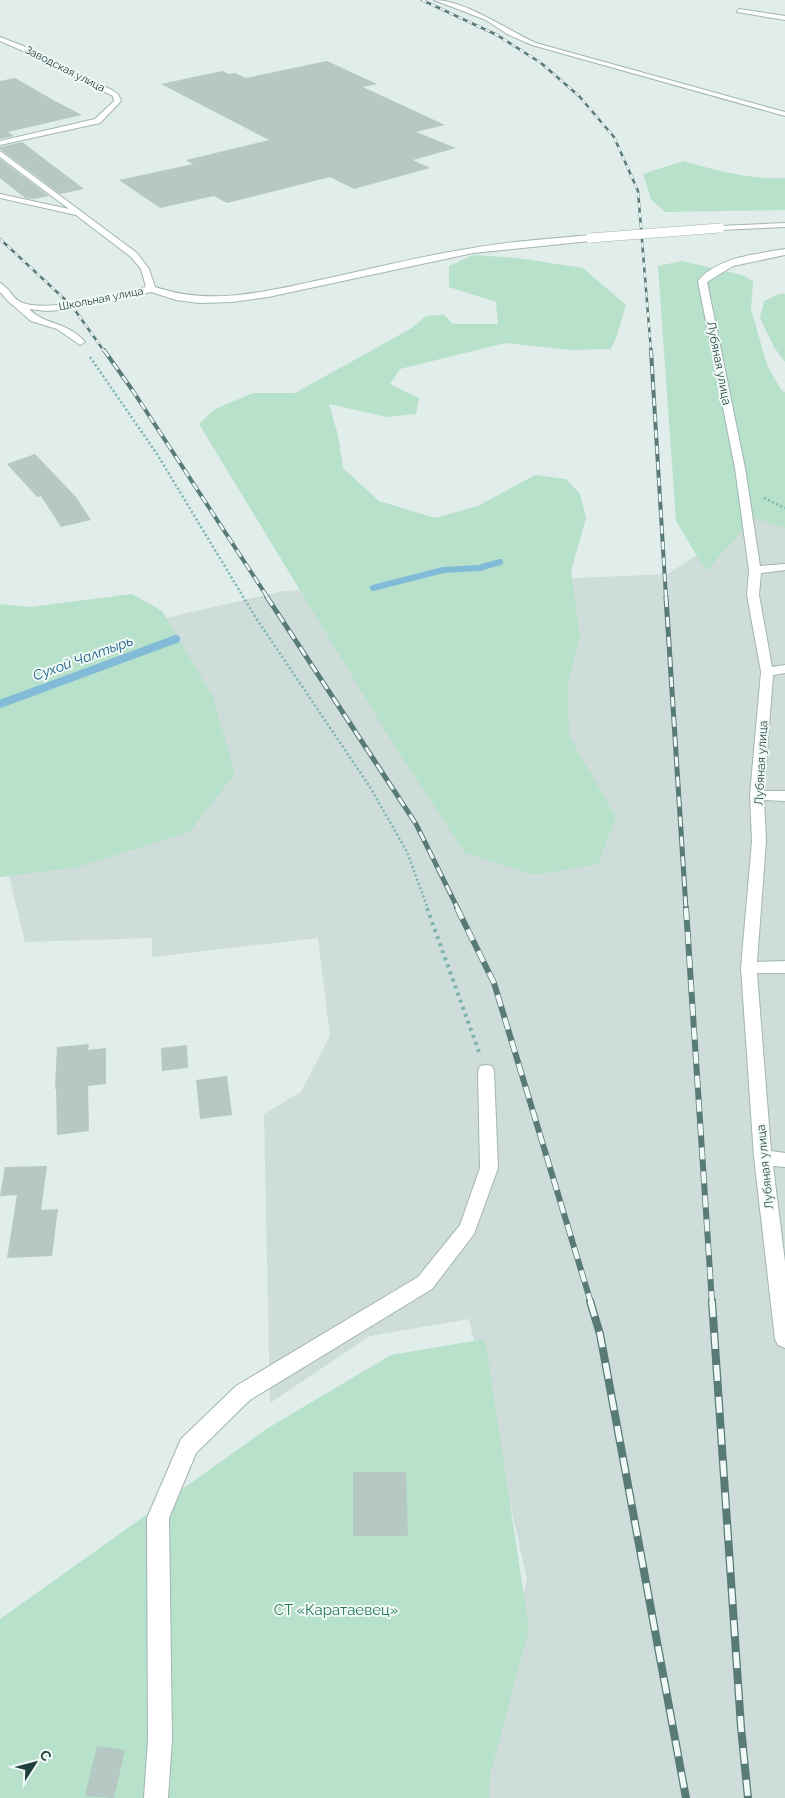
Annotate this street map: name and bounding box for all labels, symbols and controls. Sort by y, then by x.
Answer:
street label: Заводская улица [23,43,107,95]
street label: Школьная улица [58,284,144,314]
street label: Лубяная улица [704,320,734,406]
water label: Сухой Чалтырь [31,632,135,684]
street label: Лубяная улица [752,720,770,806]
street label: Лубяная улица [754,1124,776,1210]
park label: СТ «Каратаевец» [274,1601,398,1619]
north arrow [10,1738,60,1788]
text: С [36,1747,55,1764]

